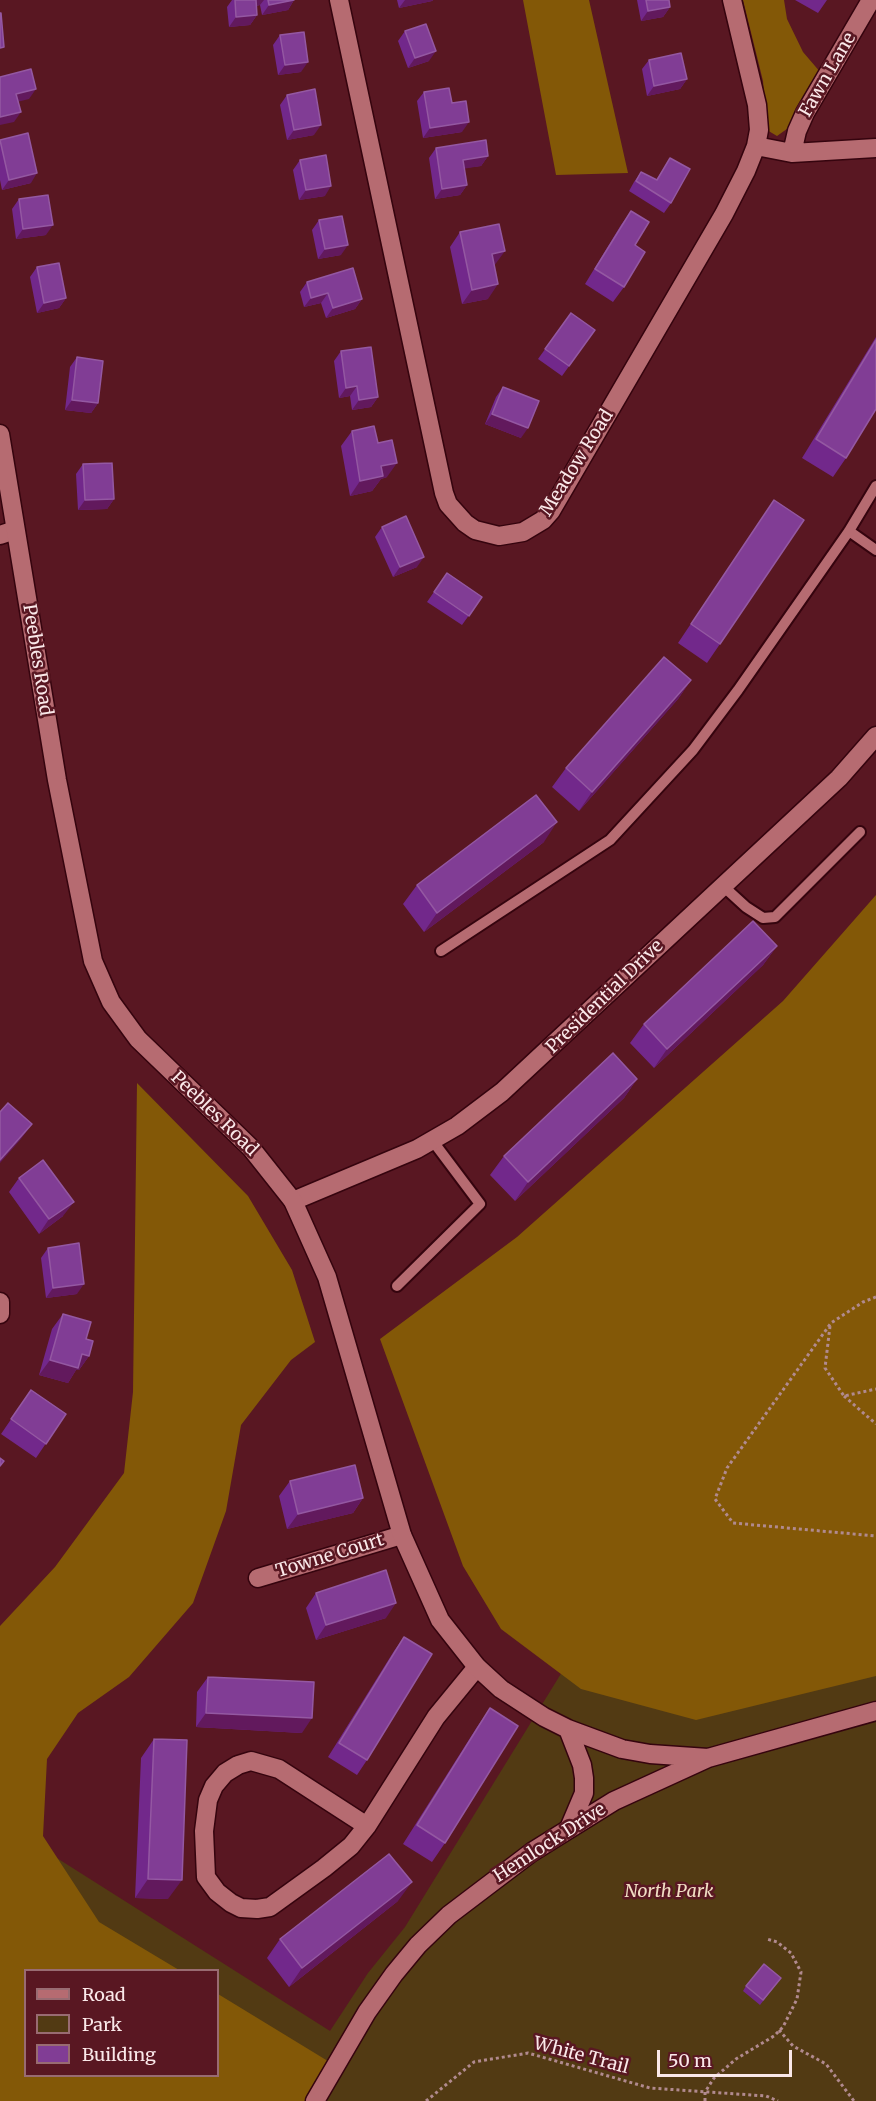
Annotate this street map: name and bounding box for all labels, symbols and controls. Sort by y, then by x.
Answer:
street label: Fawn Lane [795,29,861,121]
street label: Meadow Road [536,406,618,520]
street label: Peebles Road [18,603,56,717]
street label: Presidential Drive [542,936,668,1058]
street label: Peebles Road [166,1067,262,1161]
street label: Towne Court [273,1529,387,1583]
street label: Hemlock Drive [490,1799,610,1887]
park label: North Park [624,1881,714,1903]
legend [24,1969,219,2077]
text: Road [82,1983,126,2006]
text: Park [82,2013,122,2036]
street label: White Trail [531,2033,631,2079]
scale bar [660,2038,795,2076]
text: Building [82,2043,156,2066]
text: 50 m [668,2049,712,2072]

